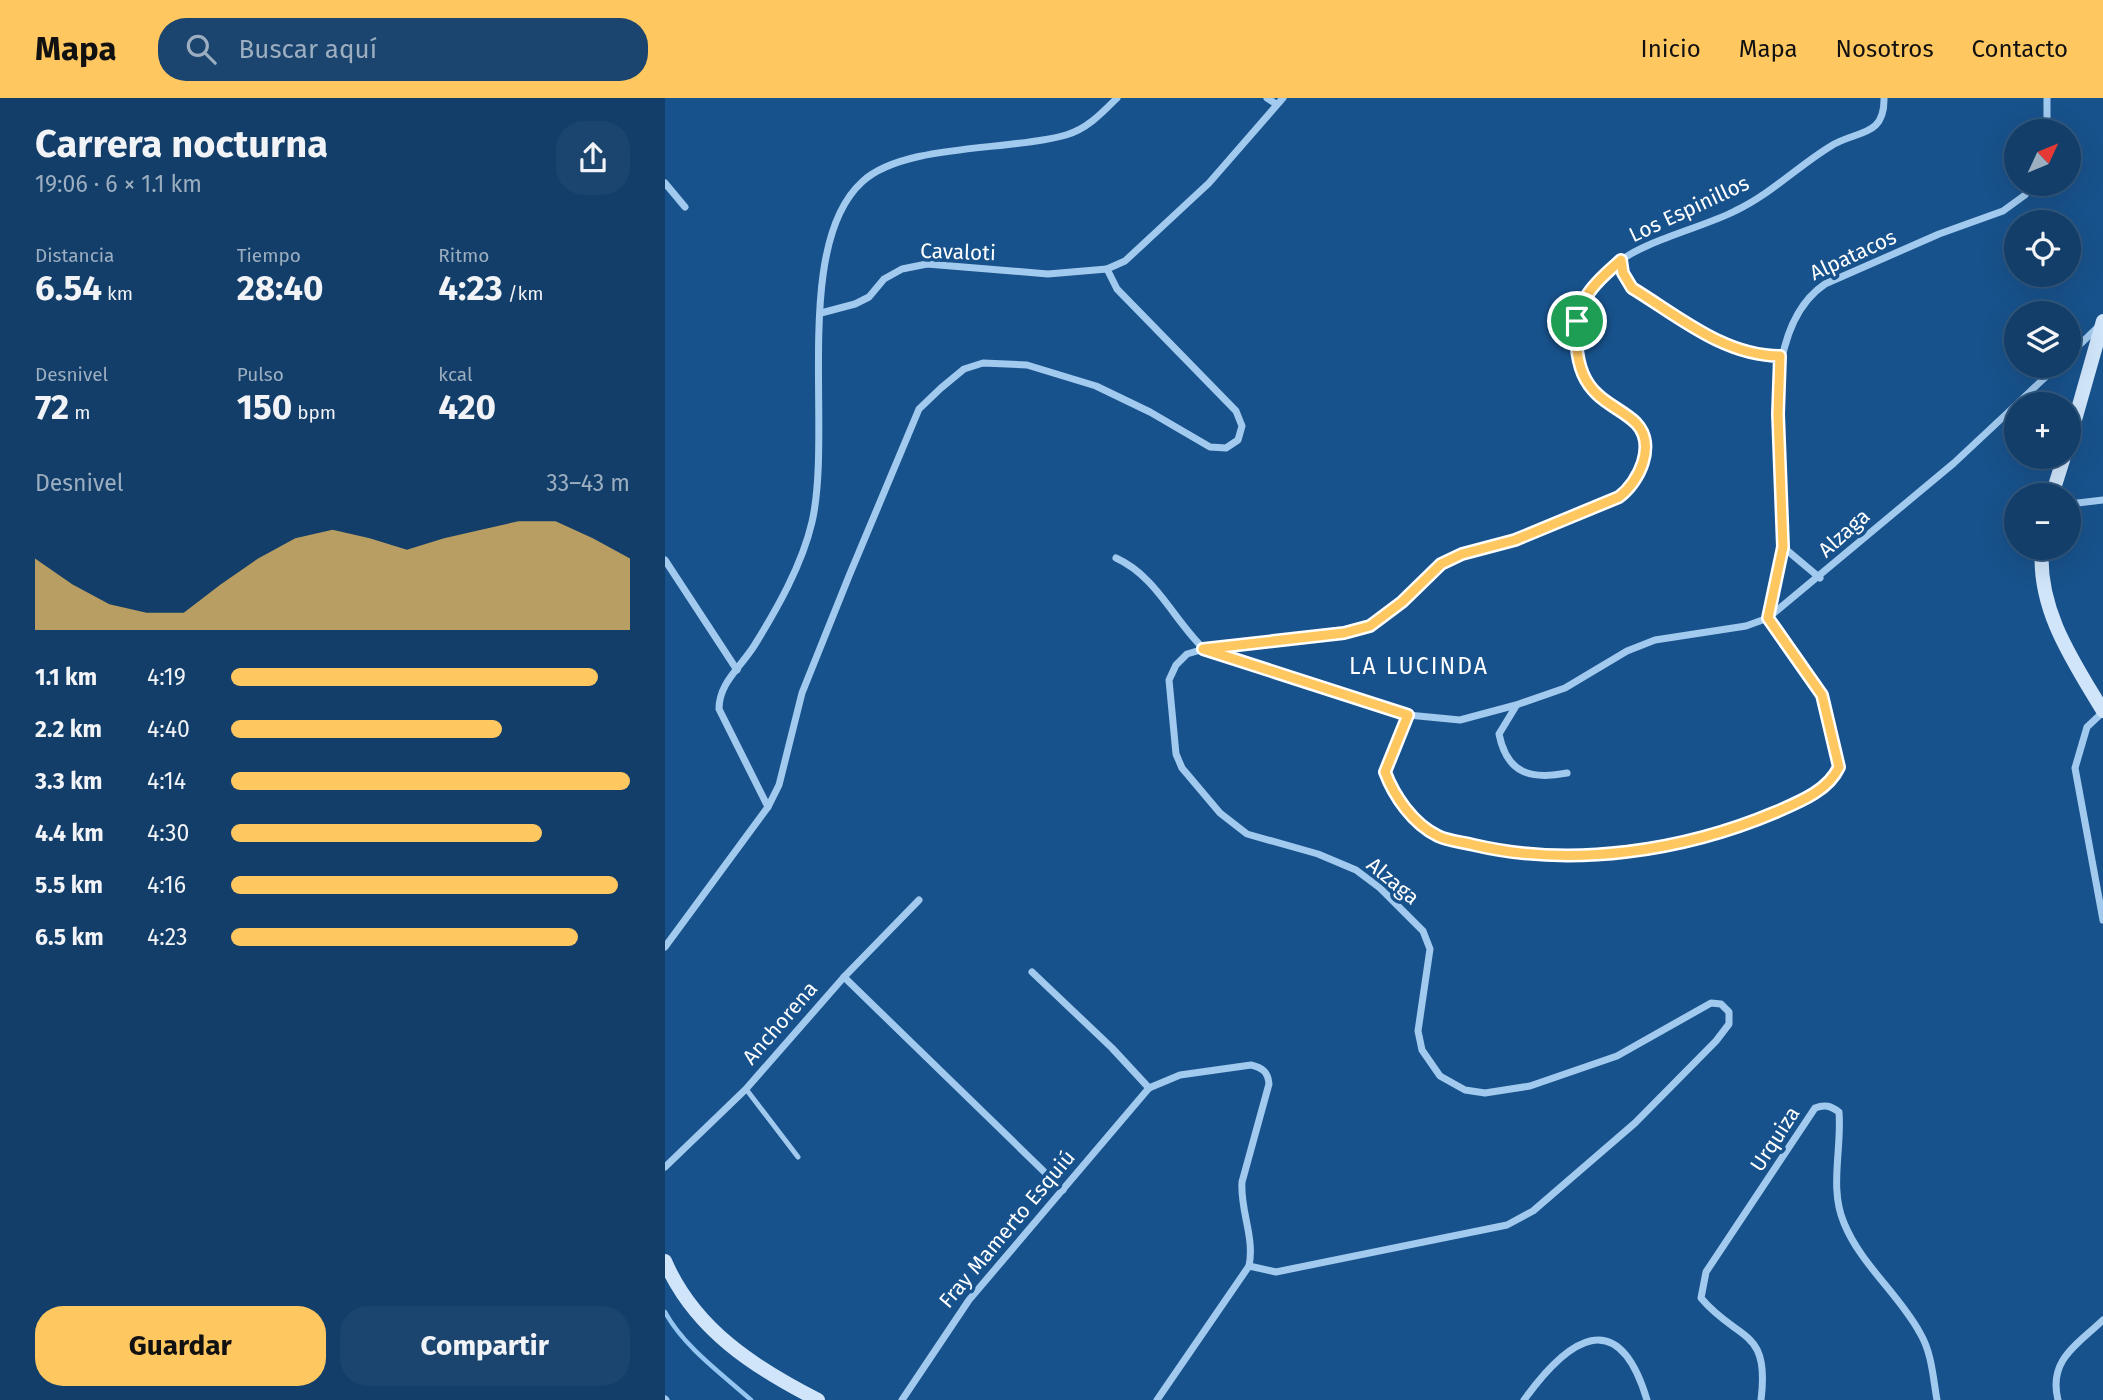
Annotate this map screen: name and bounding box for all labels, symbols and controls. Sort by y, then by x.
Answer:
search box [158,18,648,81]
text: Mapa [35,29,116,69]
icon: search [182,30,220,68]
text: Buscar aquí [238,34,377,65]
text: Inicio [1641,35,1701,63]
text: Mapa [1739,35,1798,63]
text: Nosotros [1836,35,1934,63]
text: Contacto [1972,35,2068,63]
north arrow [2004,119,2081,196]
map controls [2004,119,2081,560]
text: Carrera nocturna [35,121,328,167]
button: share [556,121,630,195]
text: 19:06 · 6 × 1.1 km [35,170,202,198]
street label: Los Espinillos [1625,170,1753,248]
button: locate [2004,210,2081,287]
street label: Alpatacos [1806,224,1901,286]
street label: Cavaloti [920,238,996,266]
text: Distancia [35,244,114,267]
text: Tiempo [237,244,301,267]
text: Ritmo [438,244,489,267]
text: 6.54 [35,267,102,309]
text: 28:40 [237,267,324,309]
text: 4:23 [438,267,503,309]
text: km [102,282,133,305]
text: /km [503,282,544,305]
pin [1547,291,1607,351]
button: layers [2004,301,2081,378]
icon: arrive [1558,302,1596,340]
text: Desnivel [35,363,108,386]
text: Pulso [237,363,284,386]
text: kcal [438,363,473,386]
text: 72 [35,386,69,428]
text: 150 [237,386,292,428]
text: 420 [438,386,496,428]
button: + [2004,392,2081,469]
text: m [69,401,91,424]
text: bpm [292,401,336,424]
text: Desnivel [35,469,124,497]
text: 33–43 m [546,469,630,497]
button: − [2004,483,2081,560]
street label: Alzaga [1813,503,1875,563]
district label: LA LUCINDA [1349,652,1489,680]
text: 1.1 km [35,663,97,691]
text: 4:19 [147,663,186,691]
text: 2.2 km [35,715,102,743]
text: 4:40 [147,715,190,743]
text: 3.3 km [35,767,102,795]
text: 4:14 [147,767,186,795]
text: 4.4 km [35,819,104,847]
text: 4:30 [147,819,189,847]
street label: Alzaga [1362,852,1424,910]
text: 5.5 km [35,871,103,899]
text: 4:16 [147,871,186,899]
text: 6.5 km [35,923,104,951]
text: 4:23 [147,923,188,951]
street label: Anchorena [737,976,823,1070]
street label: Urquiza [1744,1102,1806,1176]
street label: Fray Mamerto Esquiú [933,1145,1081,1313]
button: Guardar [35,1306,326,1386]
button: Compartir [340,1306,630,1386]

